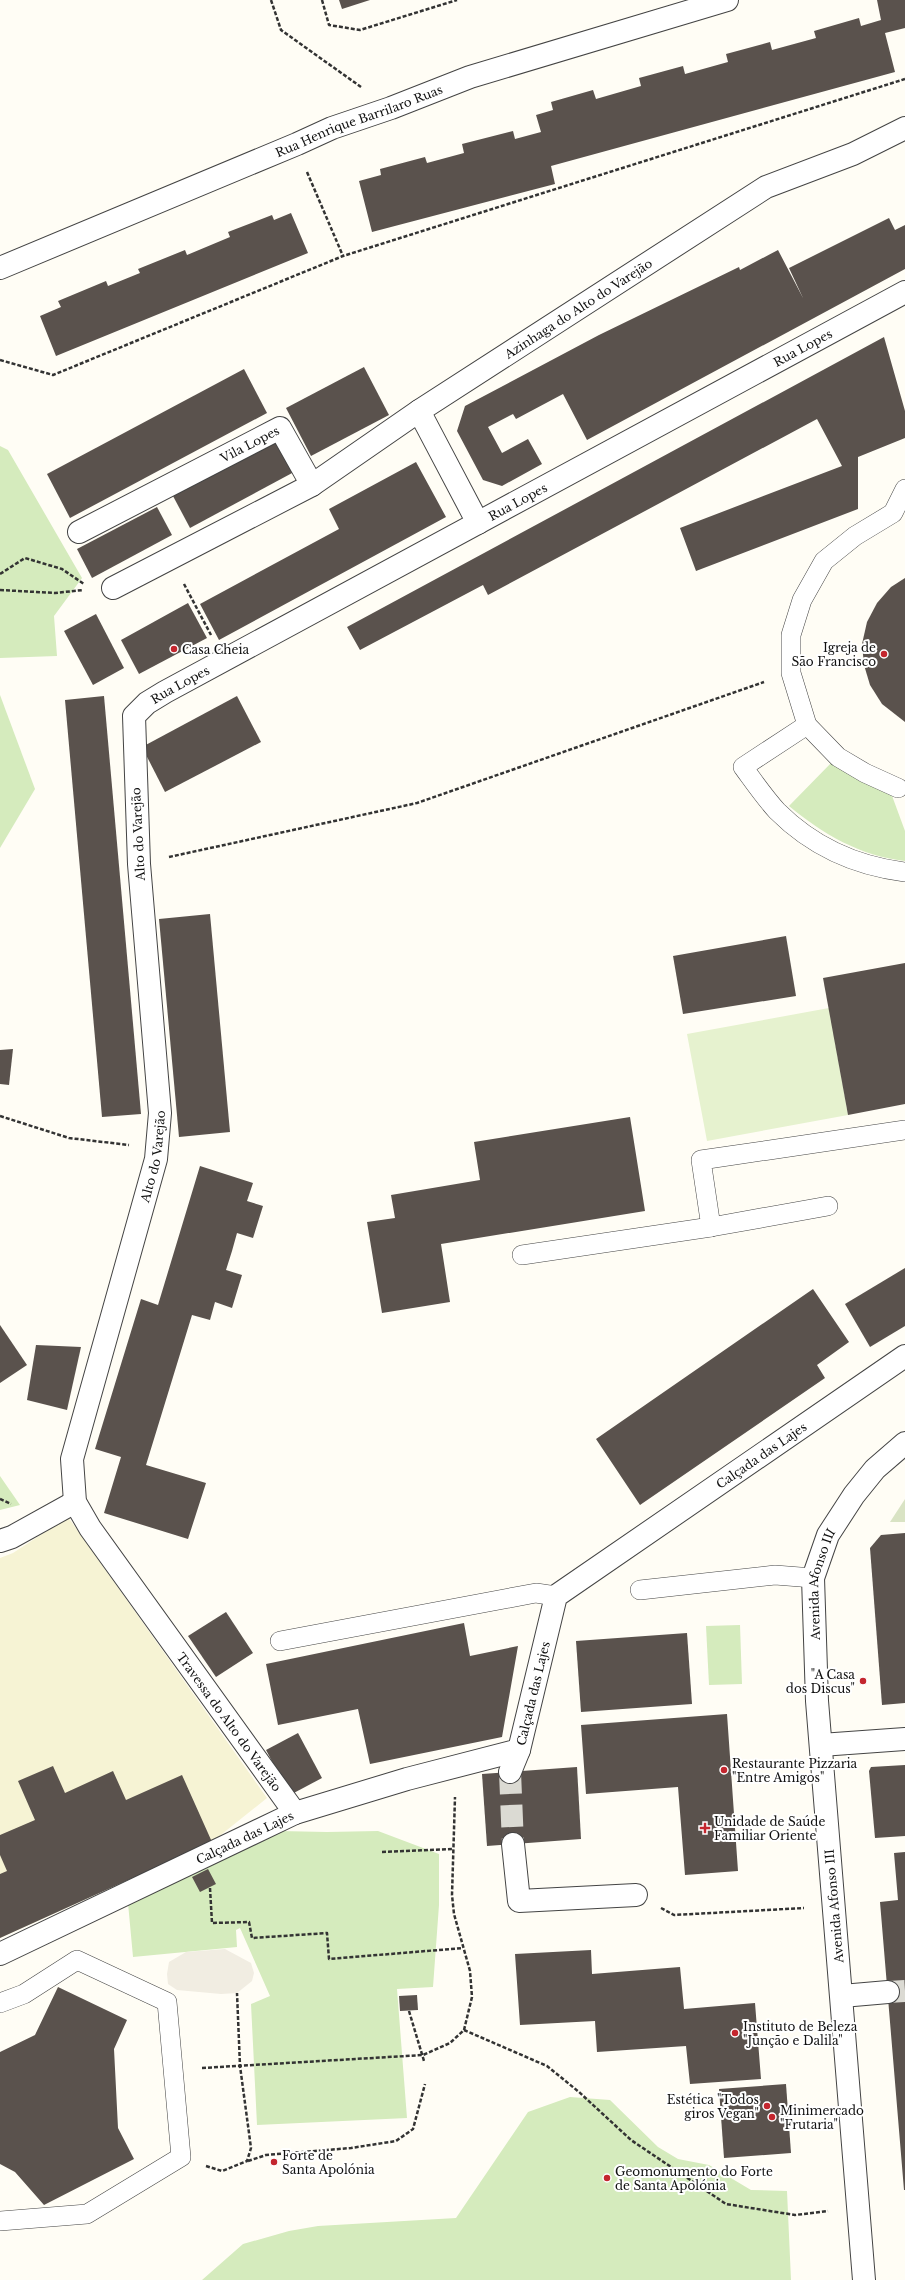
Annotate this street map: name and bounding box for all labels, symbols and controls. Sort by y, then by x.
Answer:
street label: Rua Henrique Barrilaro Ruas [273,81,444,160]
street label: Azinhaga do Alto do Varejão [501,255,655,362]
street label: Rua Lopes [771,325,834,369]
street label: Vila Lopes [217,422,282,466]
street label: Rua Lopes [485,480,549,523]
place label: Igreja de São Francisco [791,640,876,669]
place label: Casa Cheia [182,642,250,657]
marker: Casa Cheia [169,644,179,654]
marker: Igreja de São Francisco [879,649,889,659]
street label: Rua Lopes [148,662,212,707]
street label: Alto do Varejão [128,787,148,882]
street label: Alto do Varejão [137,1109,168,1205]
street label: Calçada das Lajes [713,1419,809,1491]
street label: Avenida Afonso III [805,1525,838,1641]
street label: Calçada das Lajes [513,1640,552,1747]
street label: Travessa do Alto do Varejão [174,1650,285,1794]
place label: "A Casa dos Discus" [786,1667,855,1696]
marker: "A Casa dos Discus" [858,1676,868,1686]
place label: Restaurante Pizzaria "Entre Amigos" [732,1756,858,1785]
marker: Restaurante Pizzaria "Entre Amigos" [719,1765,729,1775]
street label: Calçada das Lajes [193,1807,296,1867]
place label: Unidade de Saúde Familiar Oriente [714,1814,825,1843]
marker: Unidade de Saúde Familiar Oriente [699,1822,711,1834]
street label: Avenida Afonso III [822,1848,847,1965]
place label: Instituto de Beleza "Junção e Dalila" [743,2019,858,2048]
marker: Instituto de Beleza "Junção e Dalila" [730,2028,740,2038]
place label: Estética "Todos giros Vegan" [667,2092,759,2121]
marker: Estética "Todos giros Vegan" [762,2101,772,2111]
place label: Minimercado "Frutaria" [780,2103,864,2132]
marker: Minimercado "Frutaria" [767,2112,777,2122]
place label: Forte de Santa Apolónia [282,2148,375,2177]
marker: Forte de Santa Apolónia [269,2157,279,2167]
place label: Geomonumento do Forte de Santa Apolónia [615,2164,773,2193]
marker: Geomonumento do Forte de Santa Apolónia [602,2173,612,2183]

